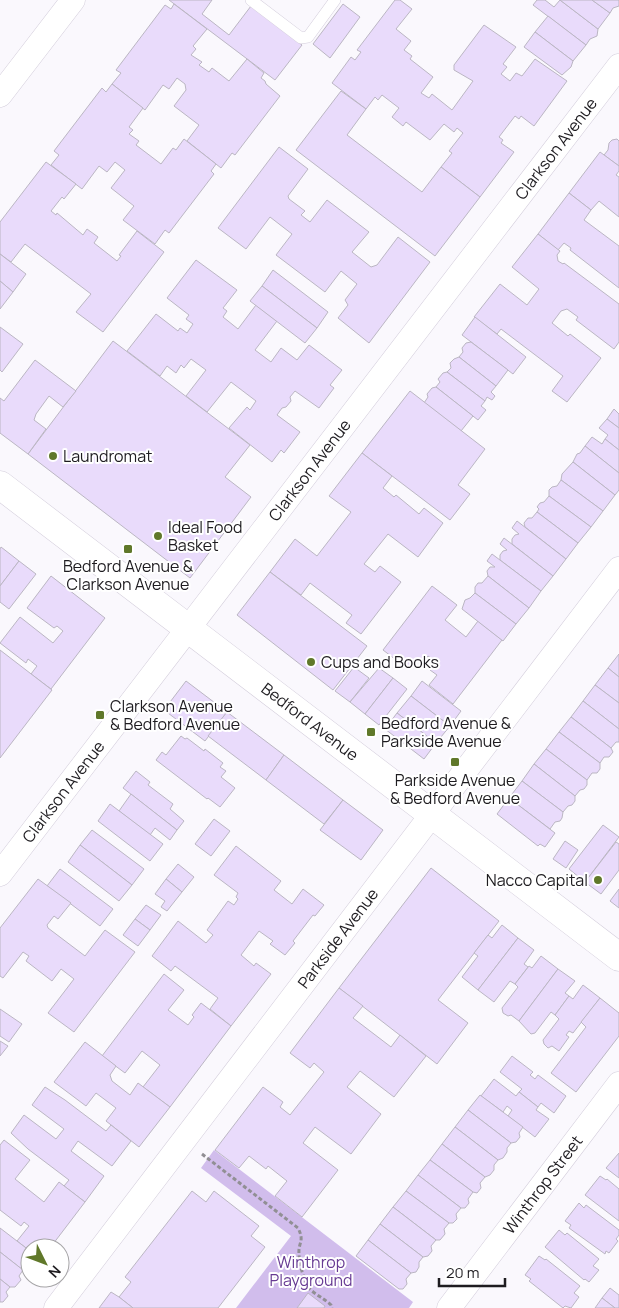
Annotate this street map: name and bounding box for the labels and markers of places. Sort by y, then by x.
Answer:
place label: Laundromat [63,445,152,467]
marker: Laundromat [47,450,59,462]
place label: Ideal Food Basket [168,516,242,556]
marker: Ideal Food Basket [152,530,164,542]
marker: Bedford Avenue & Clarkson Avenue [122,543,134,555]
place label: Bedford Avenue & Clarkson Avenue [63,555,194,595]
place label: Cups and Books [321,651,439,673]
marker: Cups and Books [305,656,317,668]
place label: Clarkson Avenue & Bedford Avenue [110,695,240,735]
marker: Clarkson Avenue & Bedford Avenue [94,709,106,721]
place label: Bedford Avenue & Parkside Avenue [381,712,512,752]
marker: Bedford Avenue & Parkside Avenue [365,726,377,738]
marker: Parkside Avenue & Bedford Avenue [449,756,461,768]
place label: Parkside Avenue & Bedford Avenue [390,769,520,809]
place label: Nacco Capital [486,869,588,891]
marker: Nacco Capital [592,874,604,886]

